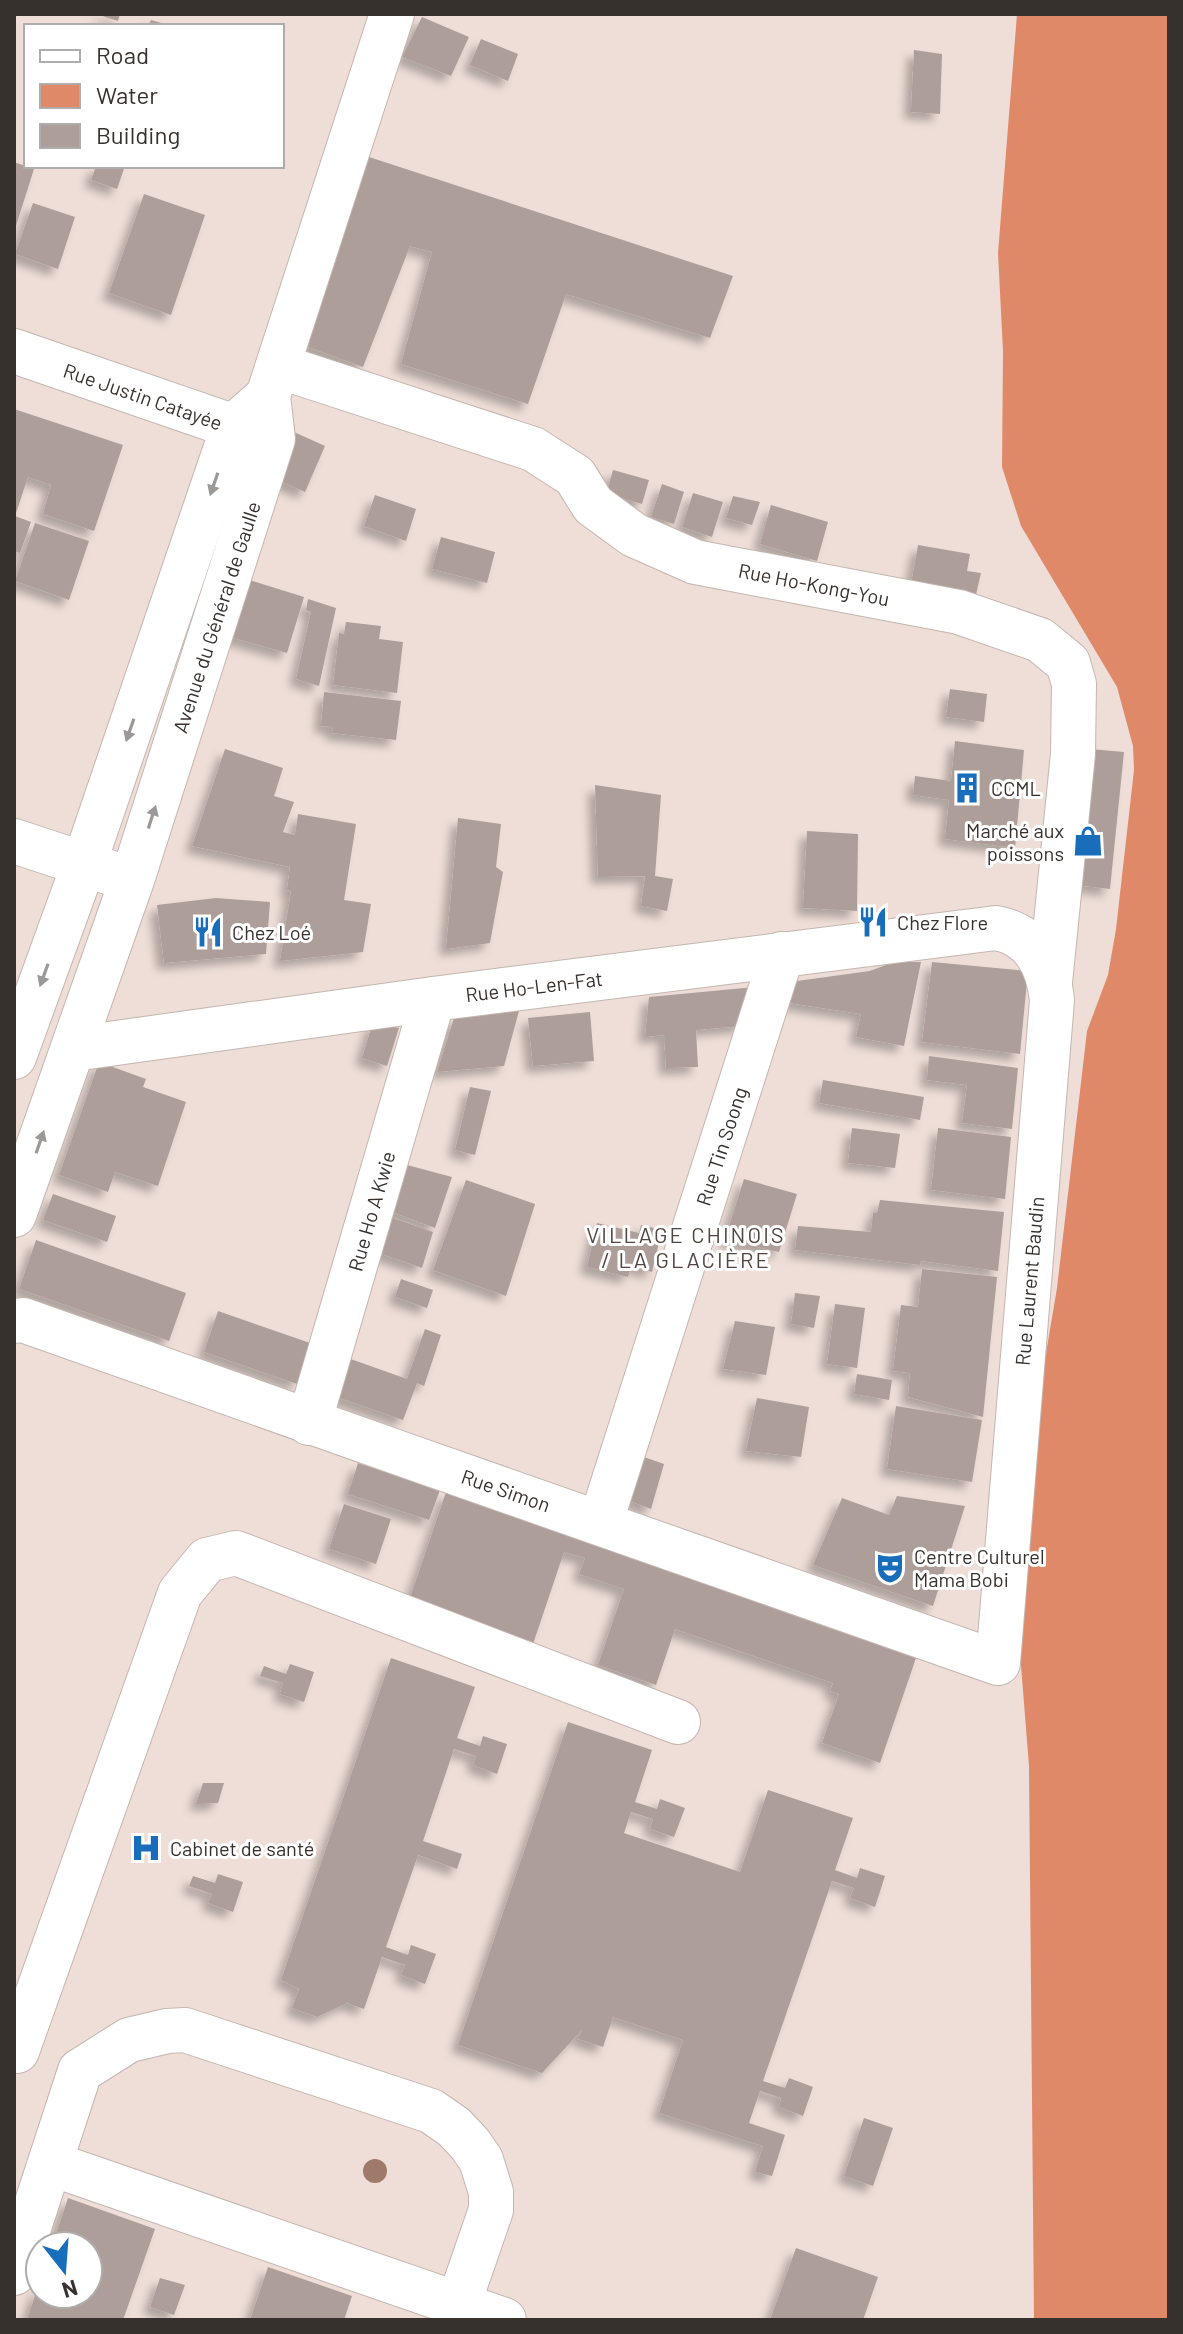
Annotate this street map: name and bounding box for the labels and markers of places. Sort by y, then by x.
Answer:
building icon: CCML [950,771,984,805]
place label: CCML [991,776,1041,800]
place label: Marché aux poissons [966,818,1064,865]
shop icon: Marché aux poissons [1071,824,1105,858]
restaurant icon: Chez Flore [856,905,890,939]
place label: Chez Flore [897,910,988,934]
restaurant icon: Chez Loé [191,915,225,949]
place label: Chez Loé [232,920,311,944]
place label: Centre Culturel Mama Bobi [914,1544,1045,1591]
theatre icon: Centre Culturel Mama Bobi [873,1551,907,1585]
hospital icon: Cabinet de santé [129,1831,163,1865]
place label: Cabinet de santé [170,1836,315,1860]

